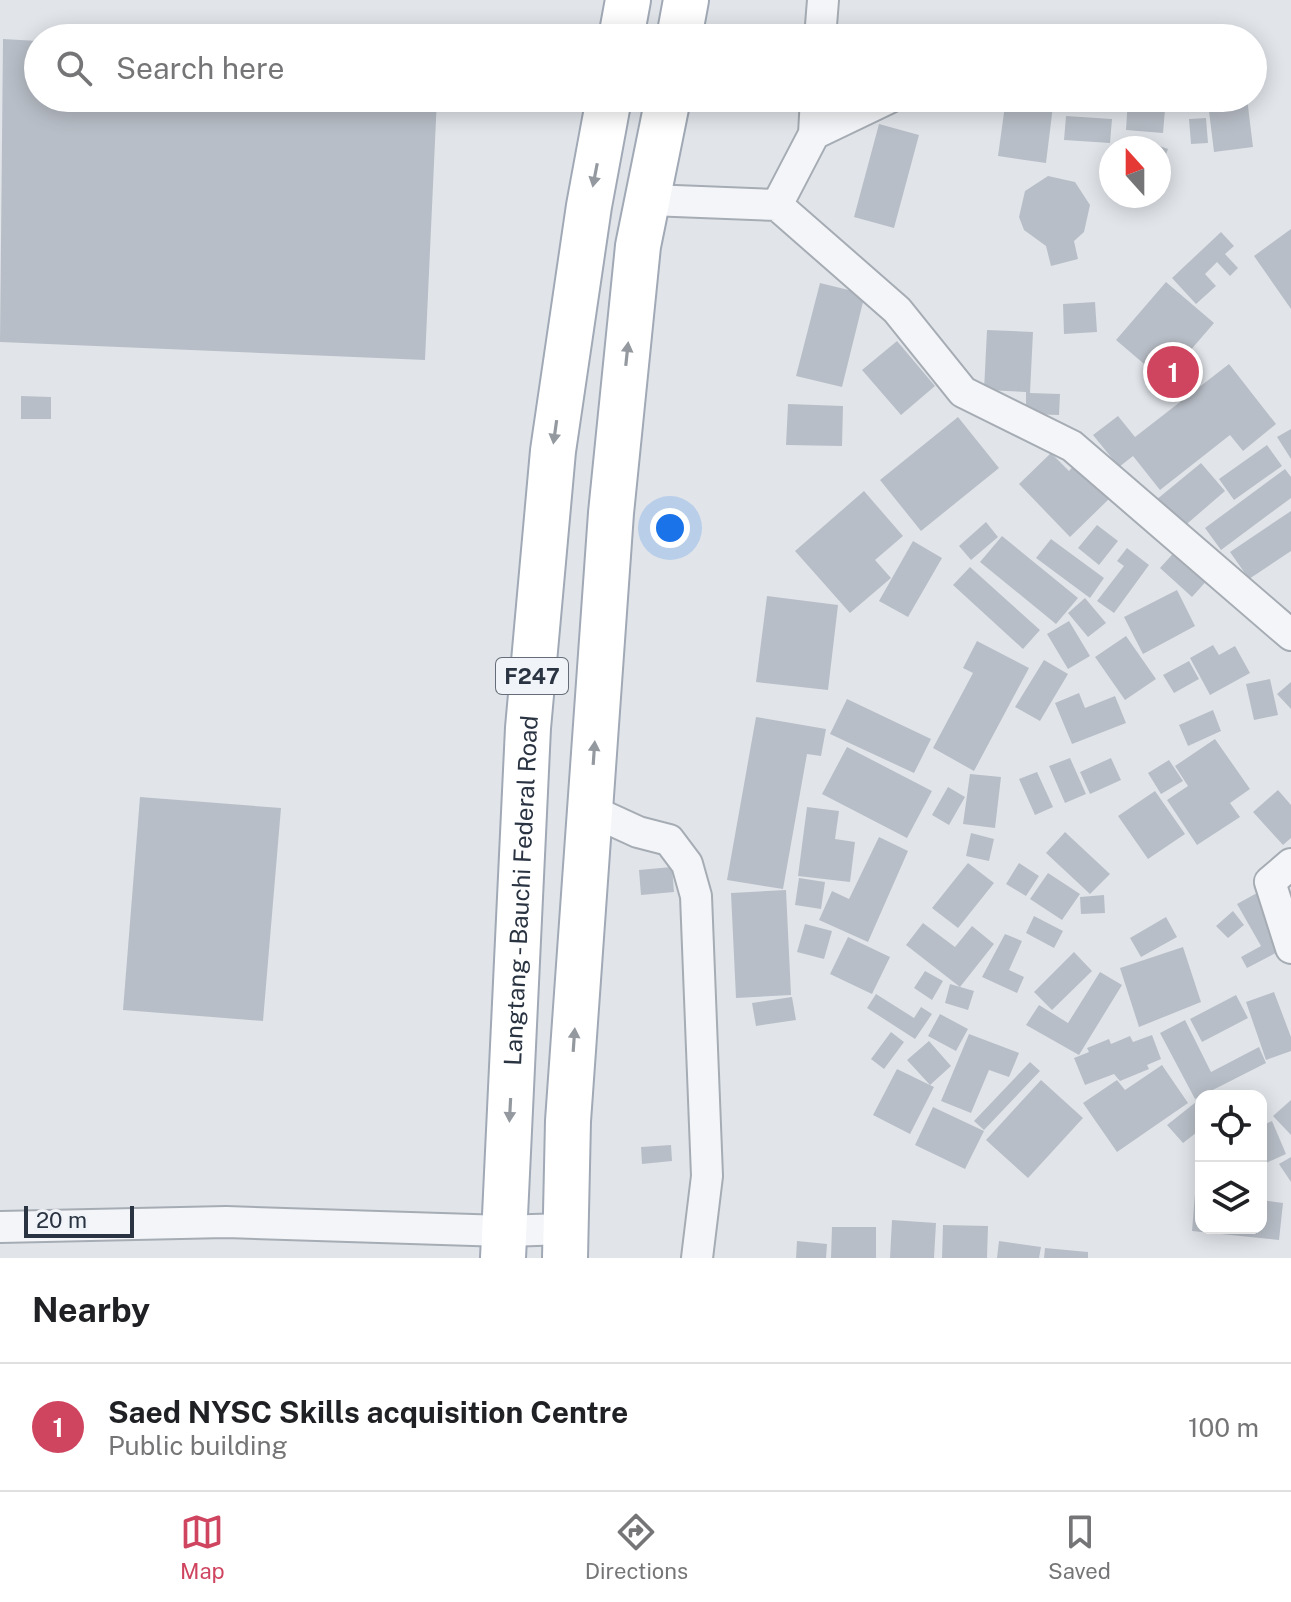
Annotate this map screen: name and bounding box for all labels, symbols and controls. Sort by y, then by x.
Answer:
search box [24,24,1267,112]
icon: search [52,46,96,90]
text: Search here [116,50,284,86]
north arrow [1099,136,1171,208]
one-way arrow [588,162,600,187]
one-way arrow [621,341,634,366]
pin: 1 [1147,342,1199,402]
one-way arrow [549,419,561,444]
your location [650,508,690,548]
road number: F247 [496,658,568,694]
street label: Langtang - Bauchi Federal Road [498,714,543,1066]
one-way arrow [588,740,601,765]
one-way arrow [568,1027,581,1052]
map controls [1195,1090,1267,1234]
button: locate [1195,1090,1267,1162]
one-way arrow [503,1098,516,1123]
button: layers [1195,1162,1267,1234]
scale bar [24,1202,134,1238]
text: 20 m [36,1207,87,1233]
text: Nearby [32,1290,150,1330]
text: Saed NYSC Skills acquisition Centre [108,1394,628,1430]
text: 1 [52,1412,64,1443]
text: 100 m [1188,1412,1259,1443]
text: Public building [108,1430,288,1461]
tab: Map [180,1510,225,1584]
tab: Directions [585,1510,688,1584]
tab: Saved [1048,1510,1111,1584]

